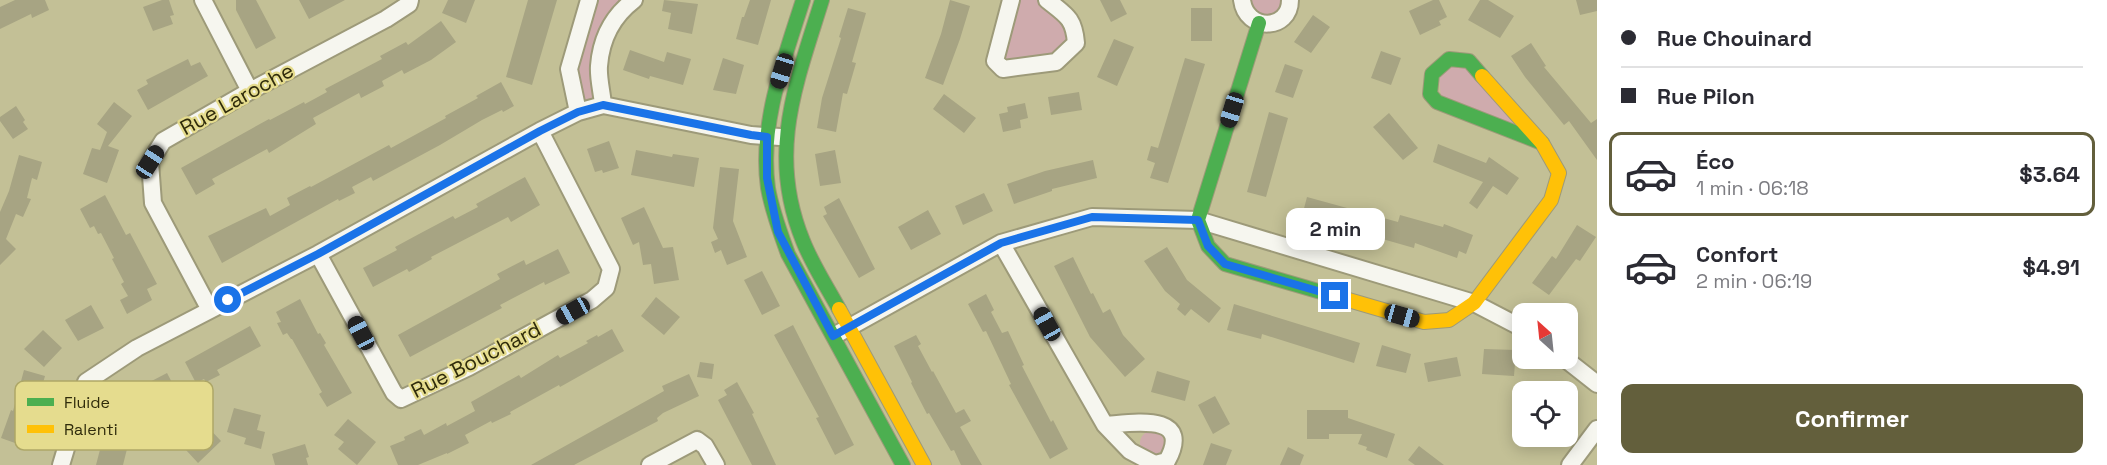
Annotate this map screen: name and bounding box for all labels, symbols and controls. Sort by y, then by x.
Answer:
text: Rue Chouinard [1657,24,1812,52]
car [768,51,796,91]
street label: Rue Laroche [175,56,298,141]
text: Rue Pilon [1657,82,1755,110]
car [1218,90,1246,130]
car [133,142,167,182]
icon: car [1624,147,1678,201]
text: Éco [1696,147,1735,175]
text: $3.64 [2019,160,2080,188]
text: 1 min · 06:18 [1696,175,1809,201]
callout: 2 min [1286,209,1384,251]
text: 2 min [1310,216,1361,242]
icon: car [1624,240,1678,294]
text: Confort [1696,240,1778,268]
text: $4.91 [2023,253,2080,281]
text: 2 min · 06:19 [1696,268,1812,294]
route end [1321,282,1348,309]
route start [214,286,241,313]
car [553,294,593,328]
car [1382,302,1422,330]
north arrow [1512,303,1578,369]
map controls [1512,303,1578,447]
car [1030,304,1064,344]
car [345,313,377,353]
street label: Rue Bouchard [406,315,545,404]
legend [15,381,213,450]
button: locate [1512,381,1578,447]
button: Confirmer [1621,384,2083,453]
text: Fluide [64,392,110,413]
text: Ralenti [64,419,118,440]

